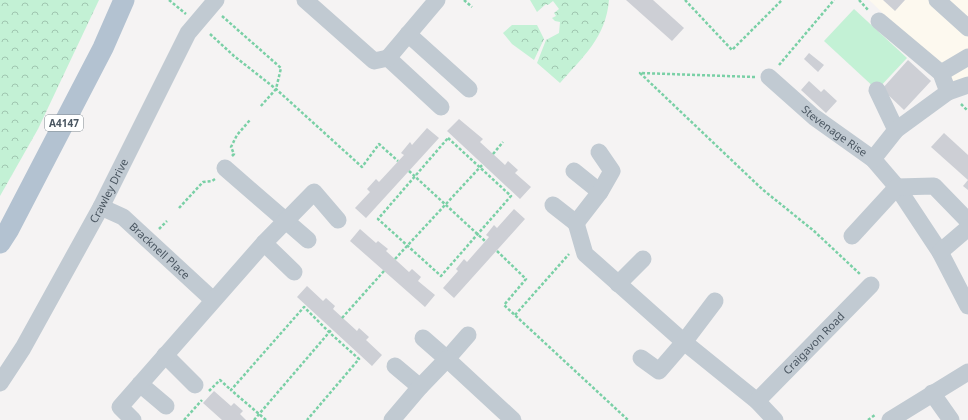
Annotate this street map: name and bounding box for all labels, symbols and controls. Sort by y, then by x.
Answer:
street label: Stevenage Rise [799,102,871,160]
road number: A4147 [45,115,83,131]
street label: Crawley Drive [86,156,131,226]
street label: Bracknell Place [126,219,194,282]
street label: Craigavon Road [779,309,847,377]

